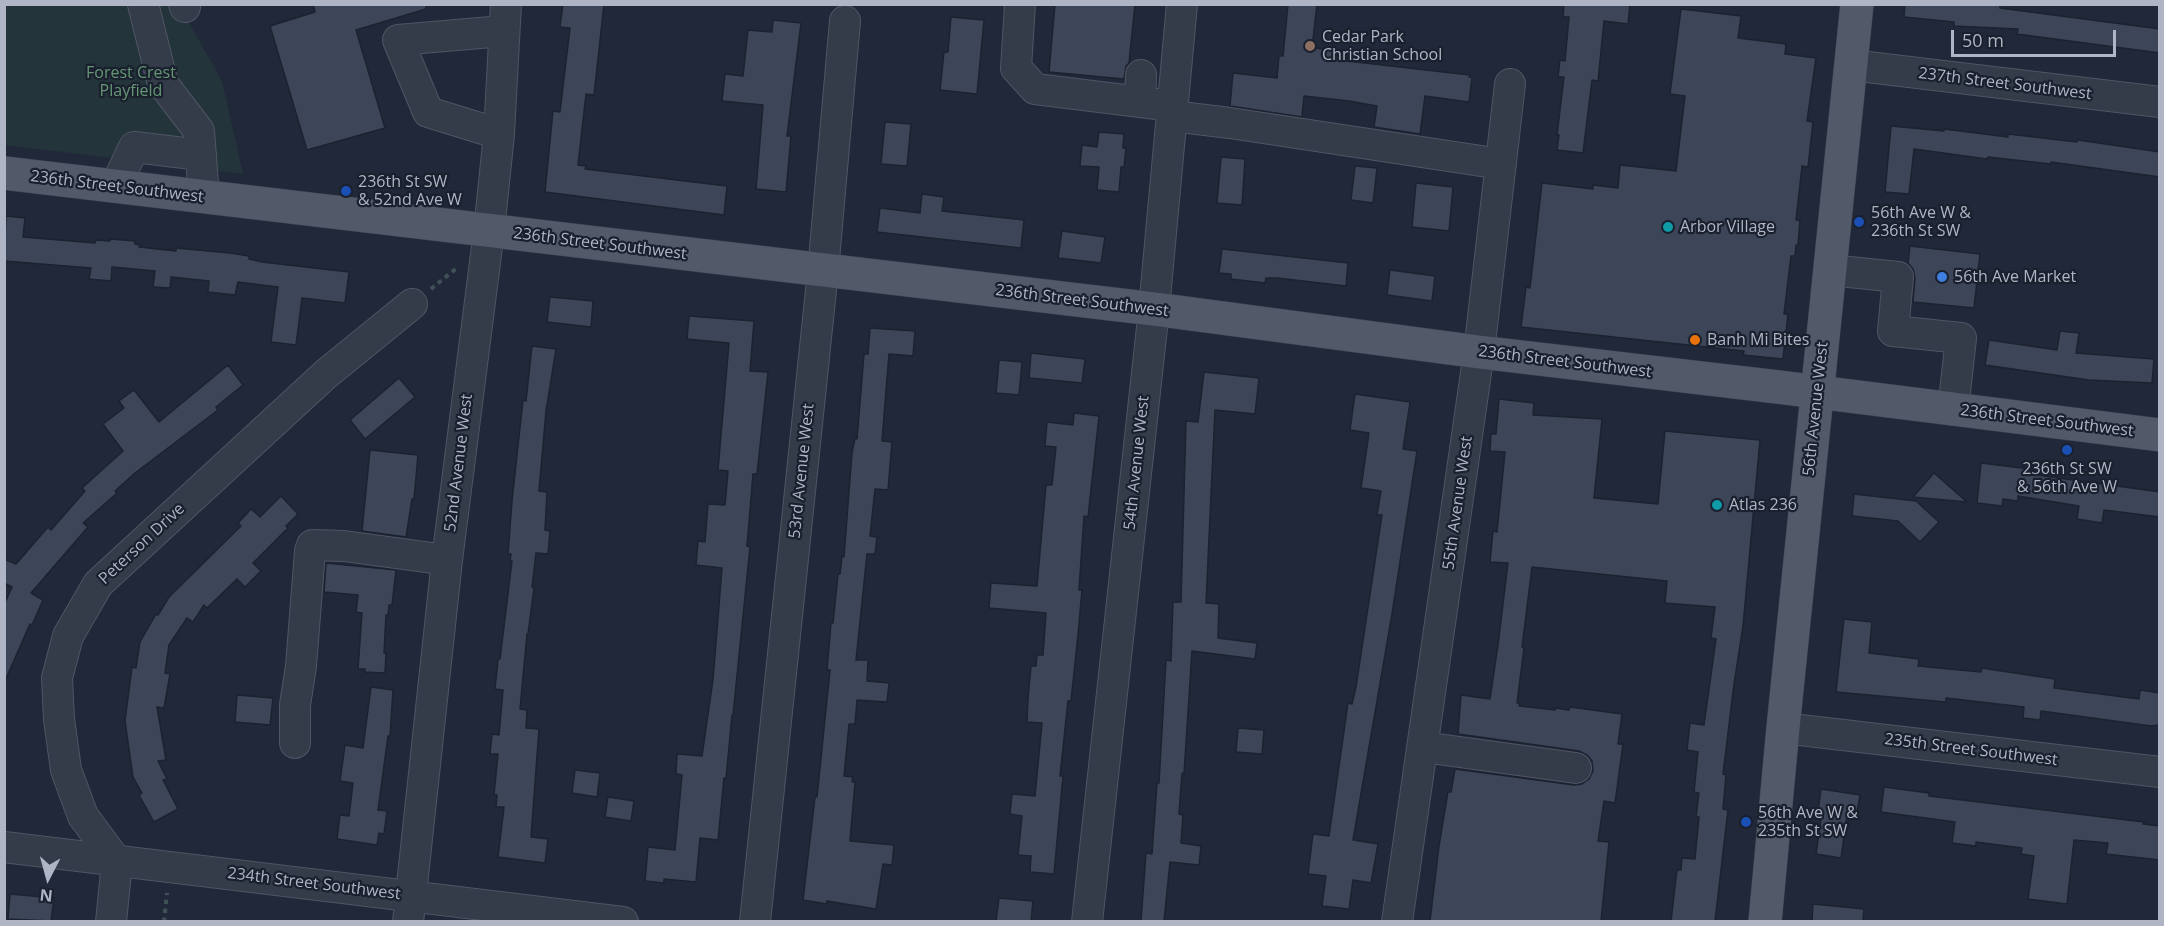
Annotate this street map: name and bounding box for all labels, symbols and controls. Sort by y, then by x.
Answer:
scale bar [1954,18,2119,56]
place label: Cedar Park Christian School [1322,27,1442,65]
text: 50 m [1962,28,2004,52]
marker: Cedar Park Christian School [1303,39,1317,53]
park label: Forest Crest Playfield [86,63,176,101]
street label: 237th Street Southwest [1917,64,2093,104]
street label: 236th Street Southwest [29,167,205,207]
place label: 236th St SW & 52nd Ave W [358,172,462,210]
marker: 236th St SW & 52nd Ave W [339,184,353,198]
place label: 56th Ave W & 236th St SW [1871,203,1971,241]
marker: 56th Ave W & 236th St SW [1852,215,1866,229]
place label: Arbor Village [1680,217,1775,237]
marker: Arbor Village [1661,220,1675,234]
street label: 236th Street Southwest [512,224,688,264]
place label: 56th Ave Market [1954,267,2076,287]
marker: 56th Ave Market [1935,270,1949,284]
street label: 236th Street Southwest [994,281,1170,321]
place label: Banh Mi Bites [1707,330,1809,350]
marker: Banh Mi Bites [1688,333,1702,347]
street label: 56th Avenue West [1799,341,1833,477]
street label: 236th Street Southwest [1477,342,1653,382]
street label: 52nd Avenue West [441,393,477,533]
street label: 54th Avenue West [1120,395,1154,531]
street label: 236th Street Southwest [1959,401,2135,441]
street label: 53rd Avenue West [785,403,819,539]
street label: 55th Avenue West [1439,435,1477,571]
marker: 236th St SW & 56th Ave W [2060,443,2074,457]
place label: 236th St SW & 56th Ave W [2017,459,2117,497]
place label: Atlas 236 [1729,495,1797,515]
marker: Atlas 236 [1710,498,1724,512]
street label: Peterson Drive [95,499,189,589]
street label: 235th Street Southwest [1883,730,2059,770]
place label: 56th Ave W & 235th St SW [1758,803,1858,841]
marker: 56th Ave W & 235th St SW [1739,815,1753,829]
north arrow [18,848,78,908]
street label: 234th Street Southwest [226,864,402,904]
text: N [39,884,54,908]

